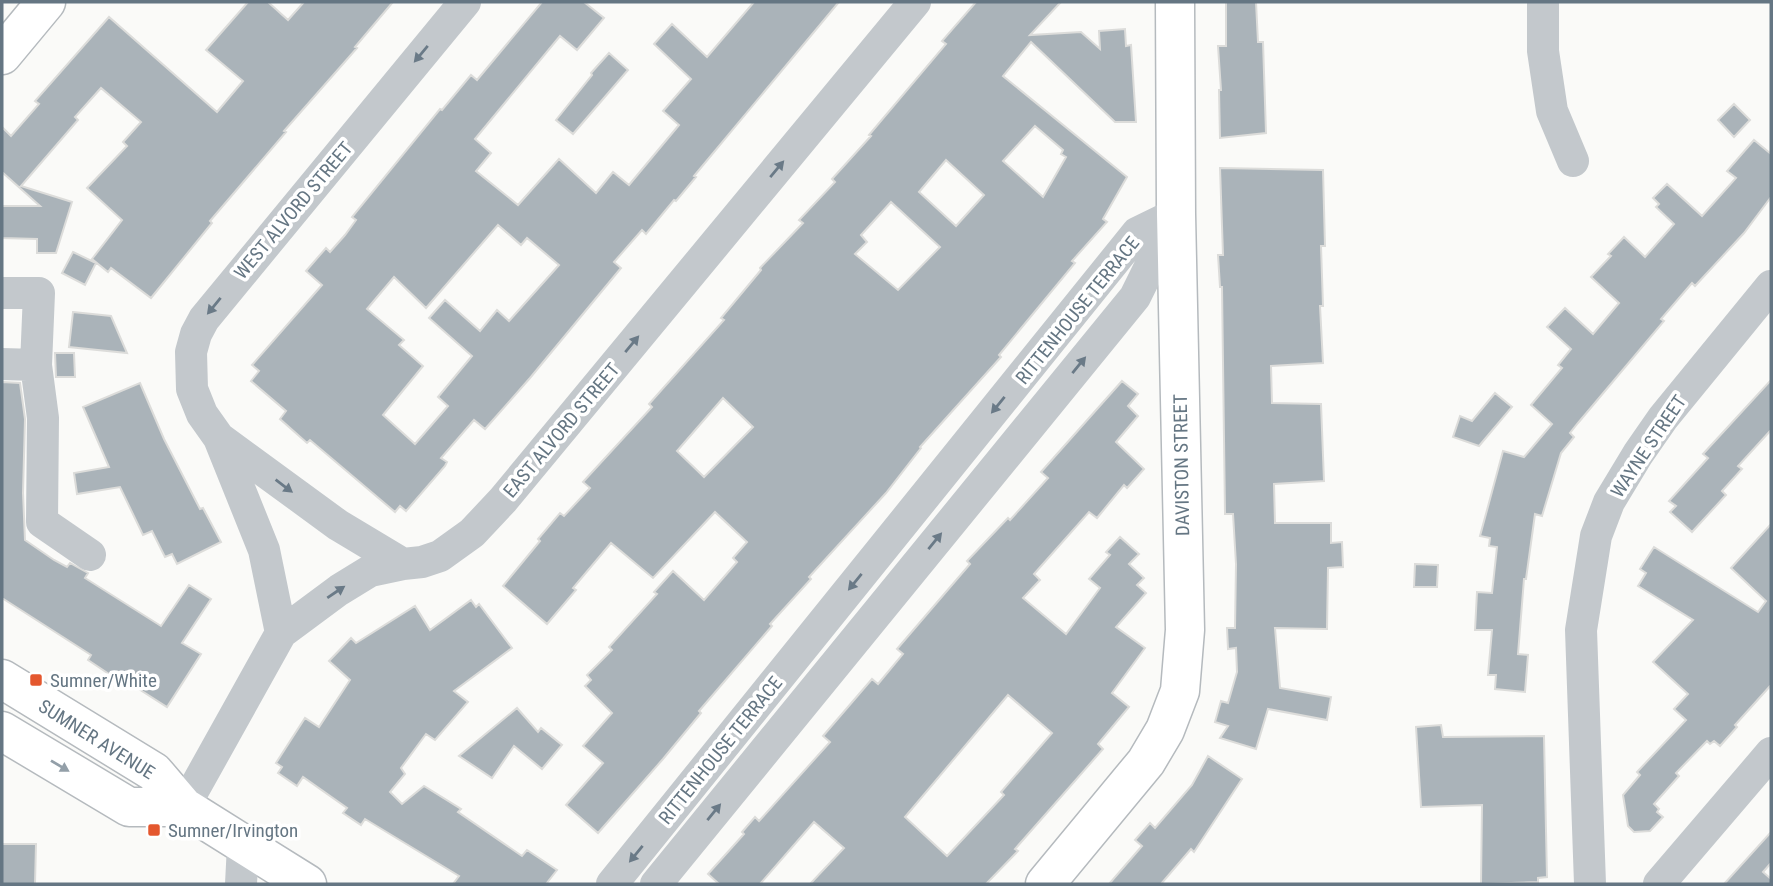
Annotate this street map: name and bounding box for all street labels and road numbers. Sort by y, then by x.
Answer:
street label: WEST ALVORD STREET [229,137,358,284]
street label: RITTENHOUSE TERRACE [1011,232,1144,389]
street label: EAST ALVORD STREET [498,358,624,502]
street label: WAYNE STREET [1606,391,1691,502]
street label: DAVISTON STREET [1169,394,1194,536]
street label: RITTENHOUSE TERRACE [654,672,787,829]
street label: SUMNER AVENUE [34,695,159,784]

